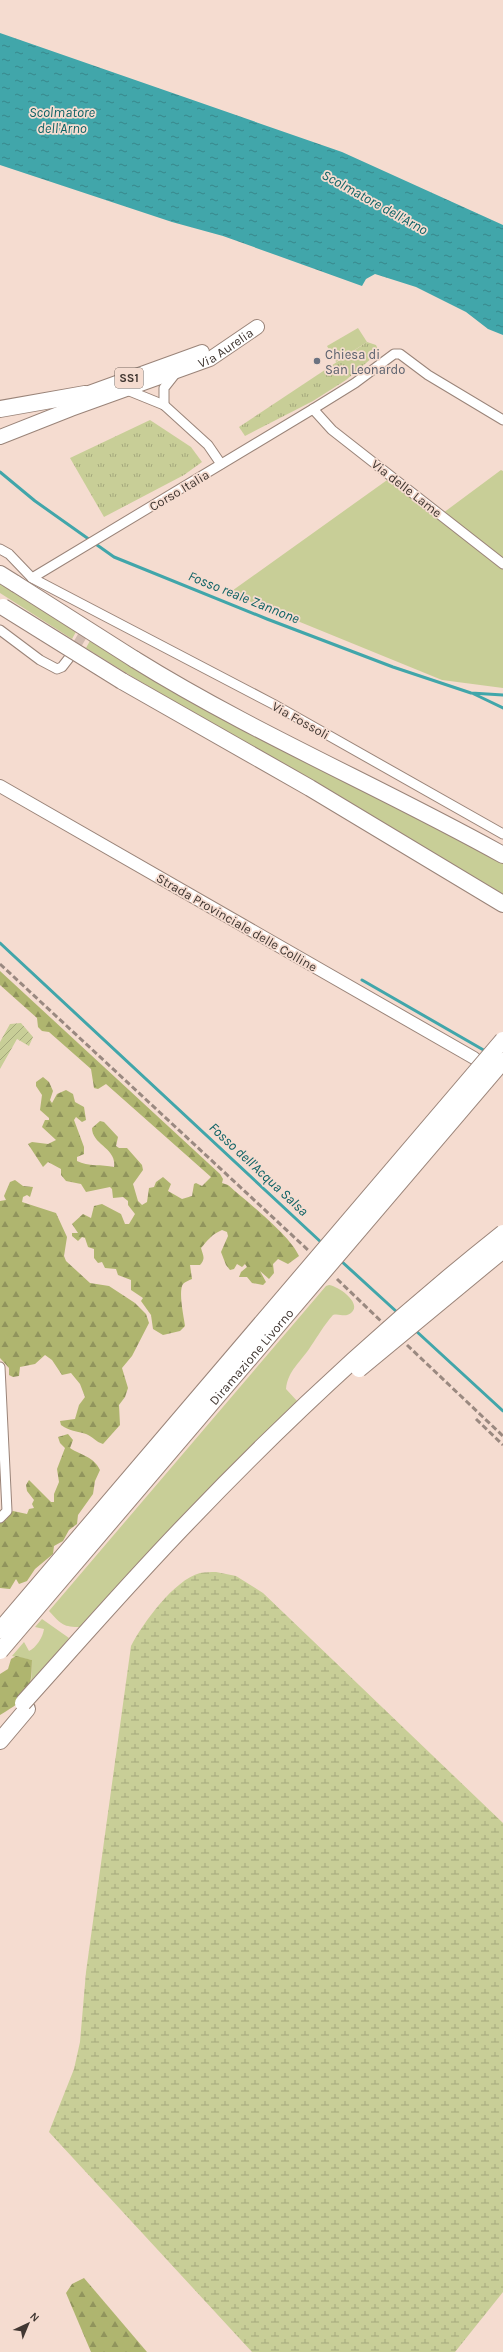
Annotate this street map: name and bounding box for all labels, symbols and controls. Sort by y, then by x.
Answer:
water label: Scolmatore dell'Arno [29,104,96,137]
water label: Scolmatore dell'Arno [319,166,431,239]
street label: Via Aurelia [196,325,256,371]
place label: Chiesa di San Leonardo [325,347,405,377]
marker: Chiesa di San Leonardo [312,356,322,366]
road number: SS1 [115,368,143,388]
street label: Via delle Lame [369,456,445,521]
street label: Corso Italia [147,467,212,514]
water label: Fosso reale Zannone [186,567,302,628]
street label: Via Fossoli [269,699,332,742]
street label: Strada Provinciale delle Colline [154,870,320,975]
water label: Fosso dell'Acqua Salsa [205,1119,312,1220]
street label: Diramazione Livorno [206,1306,297,1408]
north arrow [8,2304,48,2344]
text: N [27,2310,42,2325]

